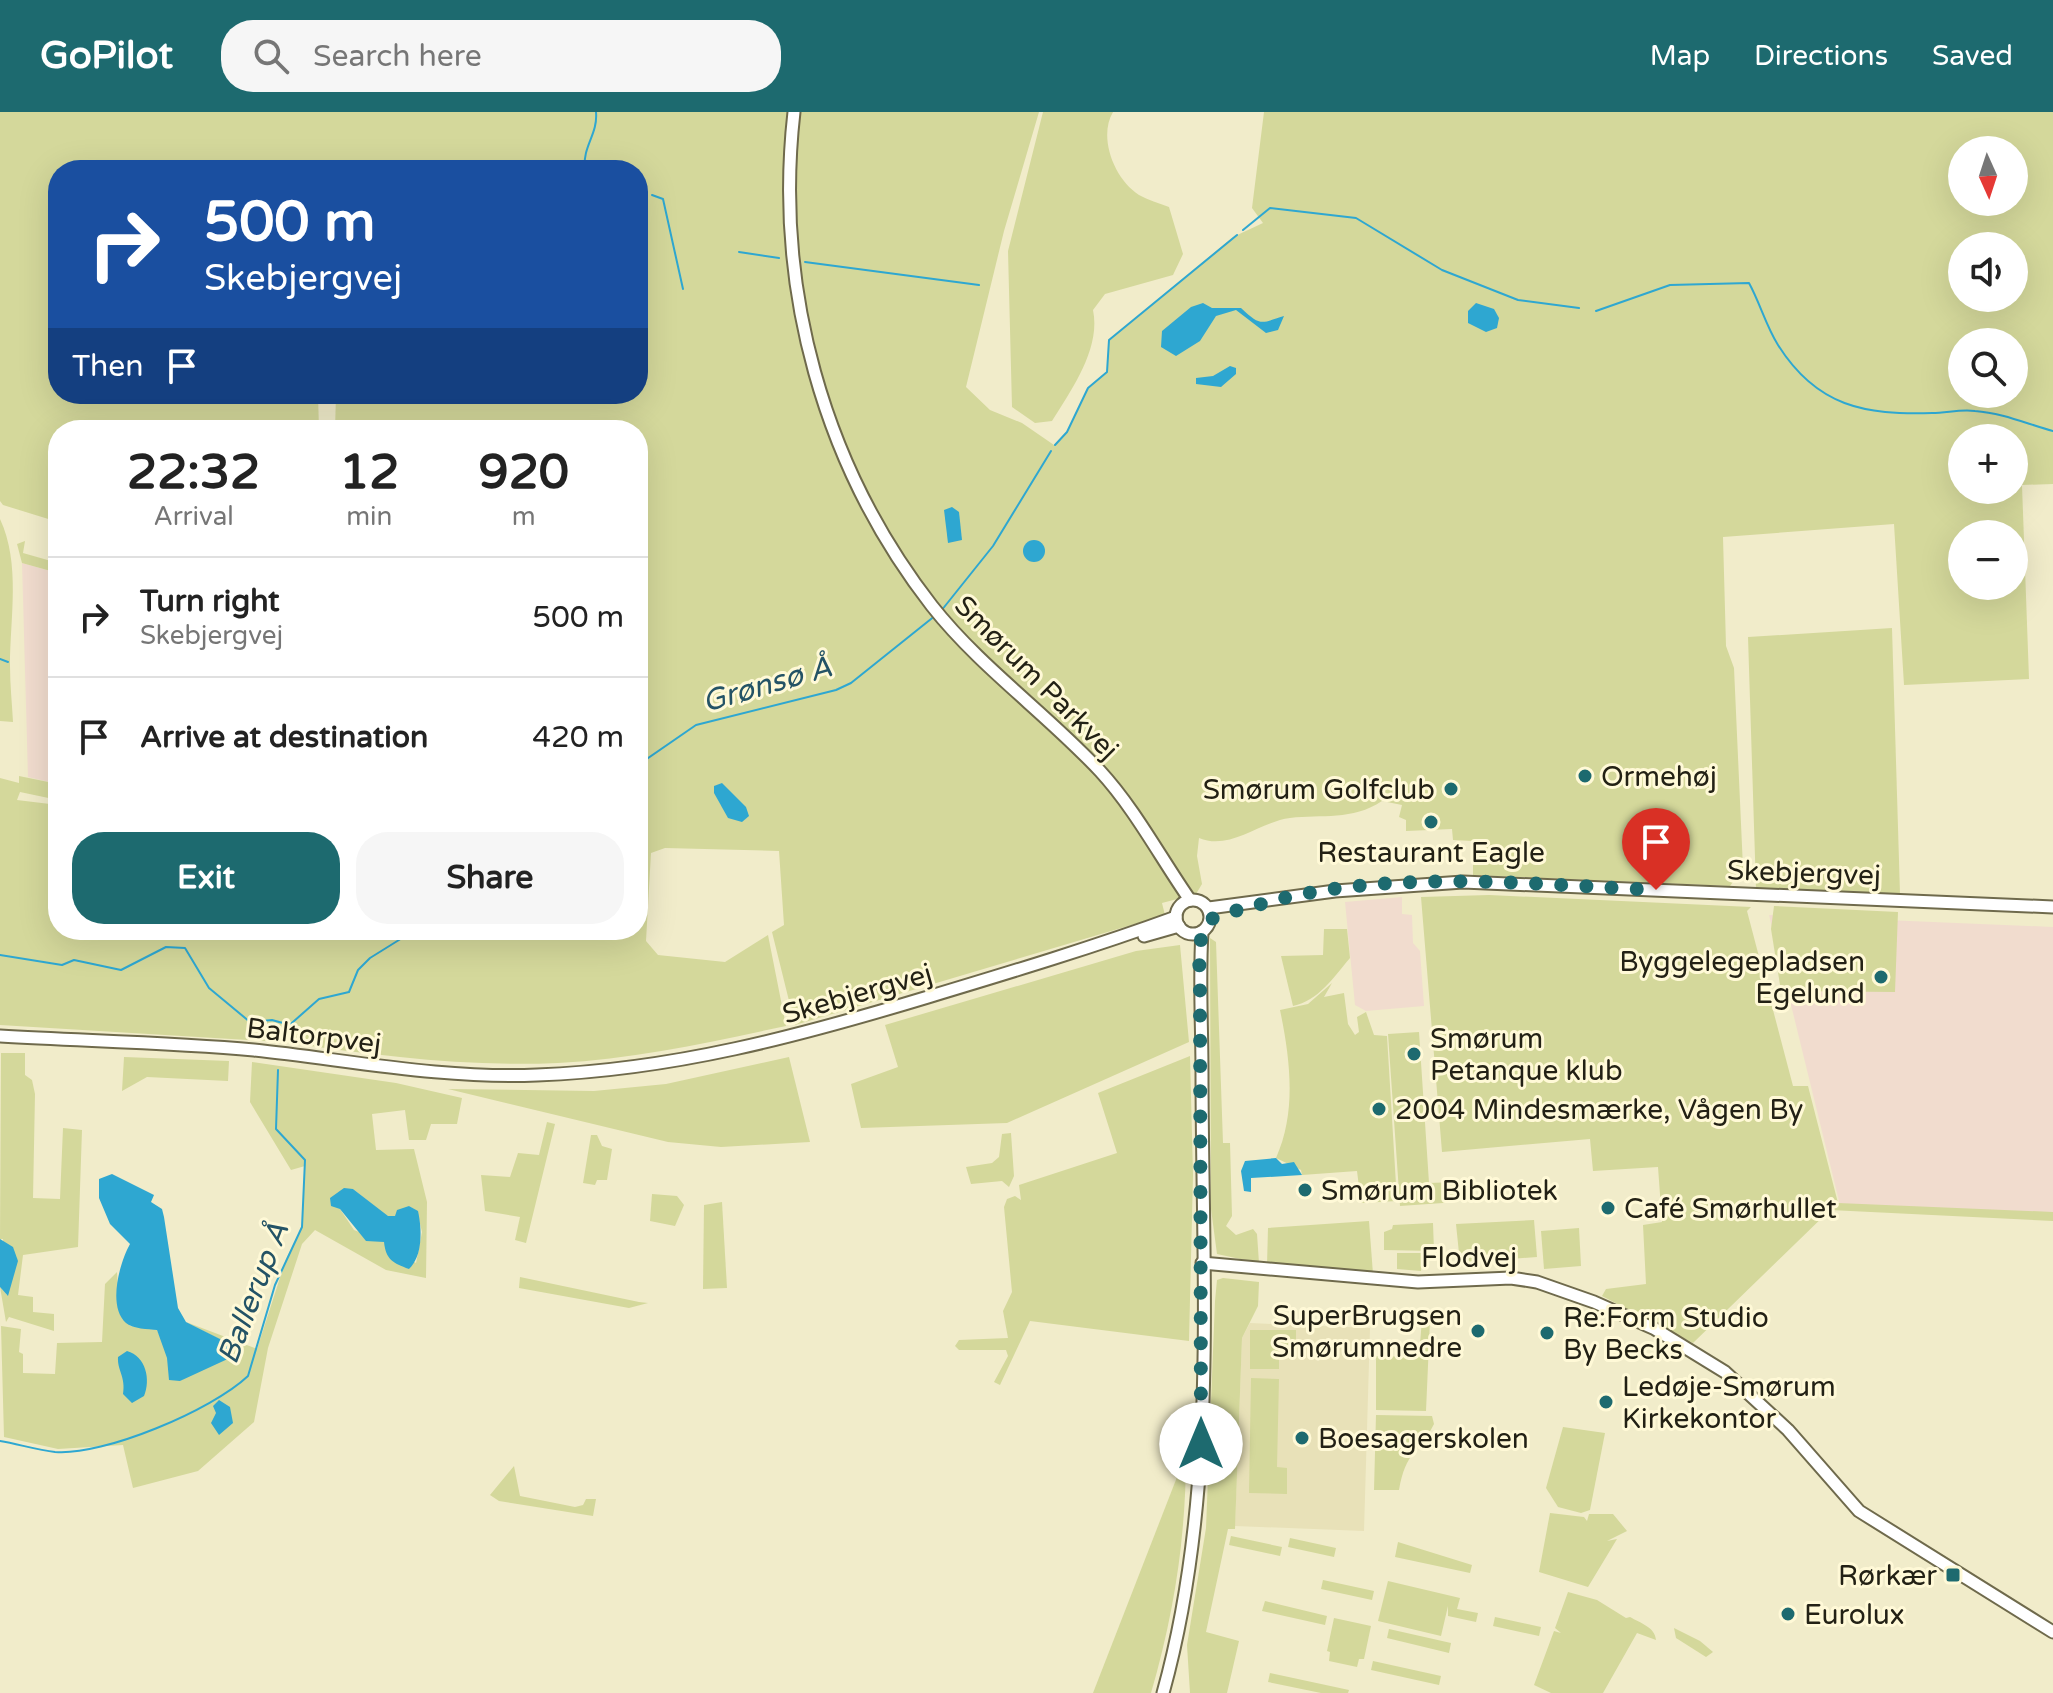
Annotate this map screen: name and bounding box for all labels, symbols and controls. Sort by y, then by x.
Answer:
search box [221,20,781,92]
text: GoPilot [40,33,173,79]
icon: search [249,34,293,78]
text: Search here [313,38,482,75]
text: Map [1650,39,1710,73]
text: Directions [1754,39,1888,73]
text: Saved [1932,39,2013,73]
north arrow [1948,136,2028,216]
map controls [1948,136,2028,600]
text: 500 m [204,189,375,256]
icon: right [72,192,176,296]
button: sound [1948,232,2028,312]
text: Skebjergvej [204,257,402,300]
button: search [1948,328,2028,408]
icon: arrive [160,344,204,388]
text: Then [72,348,144,385]
button: + [1948,424,2028,504]
text: 22:32 [127,444,260,502]
text: 12 [339,444,399,502]
text: 920 [479,444,569,502]
text: Arrival [153,501,234,532]
text: min [346,501,392,532]
text: m [512,501,536,532]
button: − [1948,520,2028,600]
text: Turn right [140,583,280,620]
street label: Smørum Parkvej [947,589,1125,767]
icon: right [72,595,116,639]
text: 500 m [532,599,624,636]
text: Skebjergvej [140,620,283,651]
water label: Grønsø Å [698,648,836,721]
icon: arrive [72,715,116,759]
text: Arrive at destination [140,719,428,756]
text: 420 m [532,719,624,756]
place label: Ormehøj [1601,760,1717,794]
marker: Ormehøj [1576,767,1594,785]
place label: Smørum Golfclub [1203,773,1435,807]
marker: Smørum Golfclub [1442,780,1460,798]
pin [1622,808,1690,890]
marker: Restaurant Eagle [1422,813,1440,831]
icon: arrive [1634,820,1678,864]
button: Exit [72,832,340,924]
button: Share [356,832,624,924]
place label: Restaurant Eagle [1317,836,1545,870]
street label: Skebjergvej [1726,853,1882,893]
place label: Byggelegepladsen Egelund [1619,945,1865,1011]
street label: Skebjergvej [779,956,936,1032]
marker: Byggelegepladsen Egelund [1872,968,1890,986]
street label: Baltorpvej [245,1011,383,1061]
place label: Smørum Petanque klub [1430,1022,1623,1088]
marker: Smørum Petanque klub [1405,1045,1423,1063]
place label: 2004 Mindesmærke, Vågen By [1395,1093,1803,1127]
marker: 2004 Mindesmærke, Vågen By [1370,1100,1388,1118]
place label: Smørum Bibliotek [1321,1174,1558,1208]
marker: Smørum Bibliotek [1296,1181,1314,1199]
place label: Café Smørhullet [1624,1192,1837,1226]
marker: Café Smørhullet [1599,1199,1617,1217]
water label: Ballerup Å [210,1217,297,1369]
street label: Flodvej [1421,1241,1517,1275]
place label: SuperBrugsen Smørumnedre [1272,1299,1462,1365]
place label: Re:Form Studio By Becks [1563,1301,1769,1367]
marker: SuperBrugsen Smørumnedre [1469,1322,1487,1340]
marker: Re:Form Studio By Becks [1538,1324,1556,1342]
place label: Ledøje-Smørum Kirkekontor [1622,1370,1836,1436]
marker: Ledøje-Smørum Kirkekontor [1597,1393,1615,1411]
position arrow [1159,1402,1243,1486]
place label: Boesagerskolen [1318,1422,1529,1456]
marker: Boesagerskolen [1293,1429,1311,1447]
place label: Rørkær [1838,1559,1937,1593]
marker: Rørkær [1944,1566,1962,1584]
place label: Eurolux [1804,1598,1905,1632]
marker: Eurolux [1779,1605,1797,1623]

